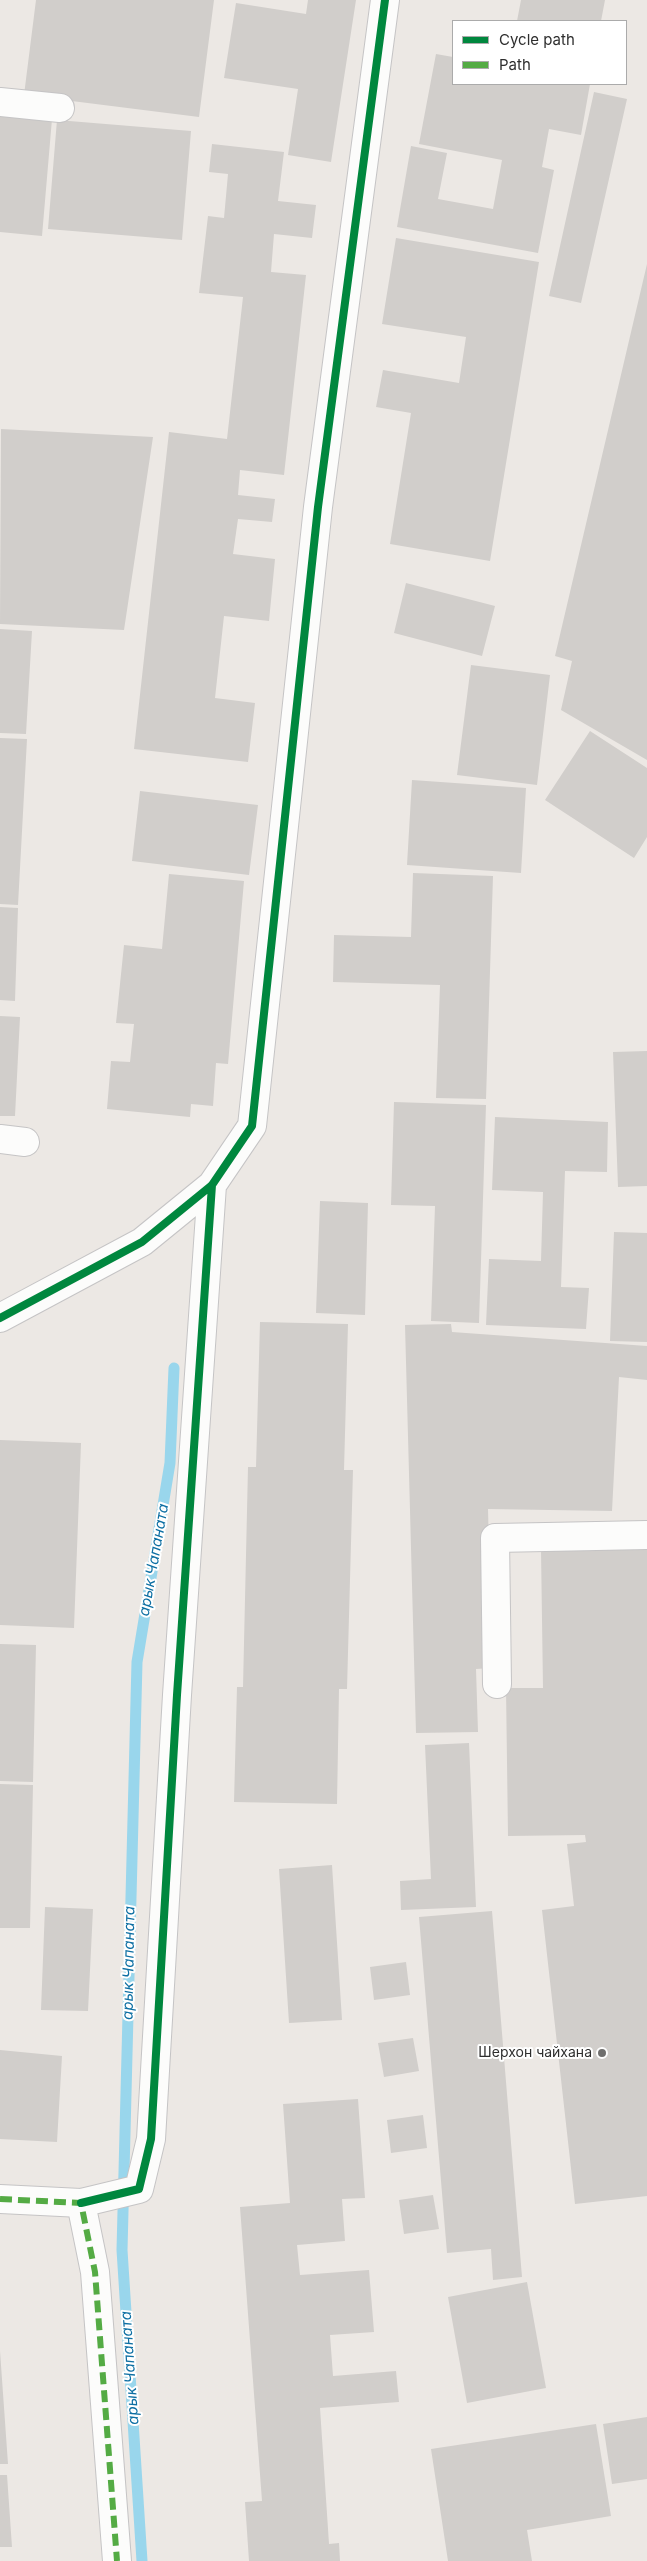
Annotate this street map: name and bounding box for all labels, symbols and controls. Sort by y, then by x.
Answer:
legend [452,20,627,85]
text: Cycle path [499,30,575,49]
text: Path [499,55,531,74]
water label: арык Чапаната [135,1502,173,1618]
water label: арык Чапаната [119,1906,139,2020]
place label: Шерхон чайхана [478,2045,592,2061]
marker: Шерхон чайхана [596,2047,608,2059]
water label: арык Чапаната [117,2311,143,2425]

